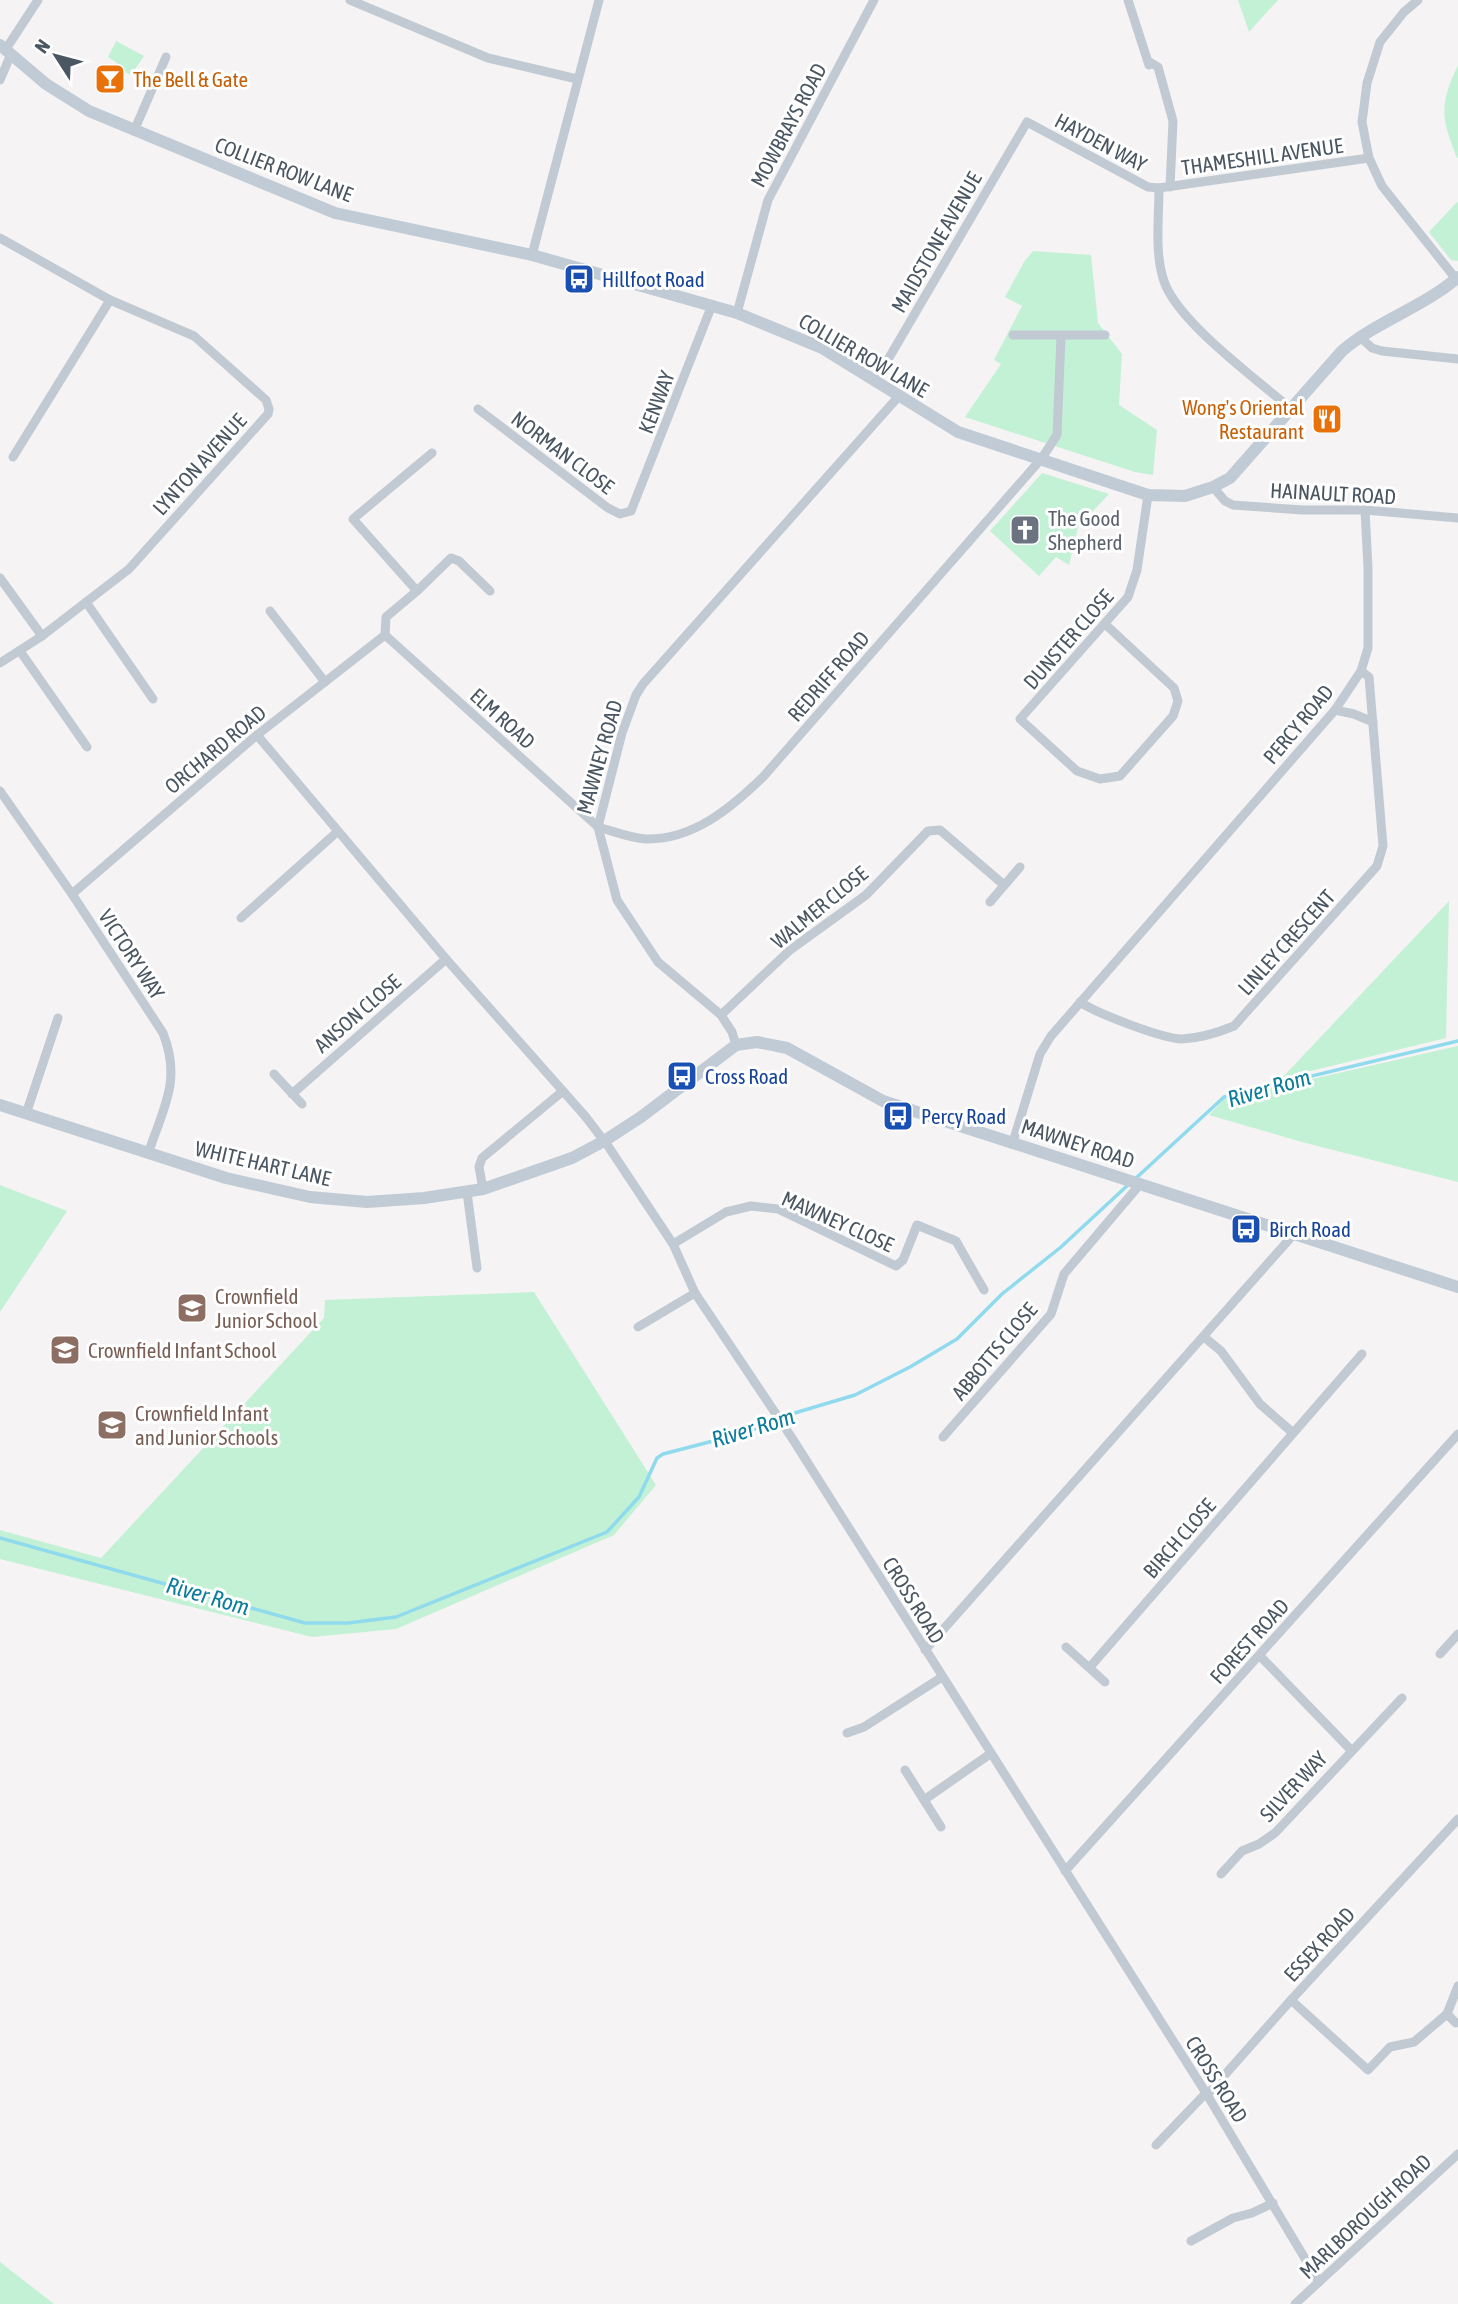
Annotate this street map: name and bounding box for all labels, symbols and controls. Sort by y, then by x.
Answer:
north arrow [21,21,91,91]
text: N [30,35,54,57]
street label: MOWBRAYS ROAD [745,59,831,191]
bar icon: The Bell & Gate [93,62,127,96]
place label: The Bell & Gate [133,67,248,91]
street label: HAYDEN WAY [1051,108,1151,176]
street label: COLLIER ROW LANE [212,132,356,206]
street label: THAMESHILL AVENUE [1180,133,1344,179]
street label: MAIDSTONE AVENUE [886,167,986,317]
bus stop icon: Hillfoot Road [562,262,596,296]
place label: Hillfoot Road [602,267,705,291]
street label: COLLIER ROW LANE [795,308,933,402]
street label: KENWAY [633,367,679,437]
place label: Wong's Oriental Restaurant [1182,395,1304,443]
restaurant icon: Wong's Oriental Restaurant [1310,402,1344,436]
street label: NORMAN CLOSE [507,406,619,498]
street label: LYNTON AVENUE [147,409,251,519]
street label: HAINAULT ROAD [1270,478,1396,508]
place label: The Good Shepherd [1048,506,1122,554]
church icon: The Good Shepherd [1008,513,1042,547]
street label: DUNSTER CLOSE [1018,584,1118,694]
street label: REDRIFF ROAD [782,626,874,726]
street label: PERCY ROAD [1258,680,1338,768]
street label: ELM ROAD [466,683,540,753]
street label: MAWNEY ROAD [571,697,627,817]
street label: ORCHARD ROAD [160,700,270,798]
street label: WALMER CLOSE [766,861,872,953]
street label: LINLEY CRESCENT [1233,885,1339,999]
street label: VICTORY WAY [94,905,170,1004]
street label: ANSON CLOSE [309,969,405,1057]
bus stop icon: Cross Road [665,1059,699,1093]
place label: Cross Road [705,1064,788,1088]
water label: River Rom [1224,1064,1314,1112]
bus stop icon: Percy Road [881,1099,915,1133]
place label: Percy Road [921,1104,1006,1128]
street label: MAWNEY ROAD [1018,1113,1138,1173]
street label: WHITE HART LANE [193,1136,333,1190]
street label: MAWNEY CLOSE [778,1186,898,1256]
bus stop icon: Birch Road [1229,1212,1263,1246]
place label: Birch Road [1269,1217,1351,1241]
place label: Crownfield Junior School [215,1284,318,1332]
school or university icon: Crownfield Junior School [175,1291,209,1325]
street label: ABBOTTS CLOSE [946,1298,1042,1404]
school or university icon: Crownfield Infant School [48,1333,82,1367]
place label: Crownfield Infant School [88,1338,277,1362]
place label: Crownfield Infant and Junior Schools [135,1401,278,1449]
water label: River Rom [708,1403,798,1453]
school or university icon: Crownfield Infant and Junior Schools [95,1408,129,1442]
street label: BIRCH CLOSE [1138,1493,1220,1583]
street label: CROSS ROAD [878,1552,950,1648]
water label: River Rom [163,1572,253,1620]
street label: FOREST ROAD [1205,1594,1293,1688]
street label: SILVER WAY [1255,1745,1332,1826]
street label: ESSEX ROAD [1279,1902,1359,1986]
street label: CROSS ROAD [1181,2031,1253,2127]
street label: MARLBOROUGH ROAD [1294,2149,1436,2283]

